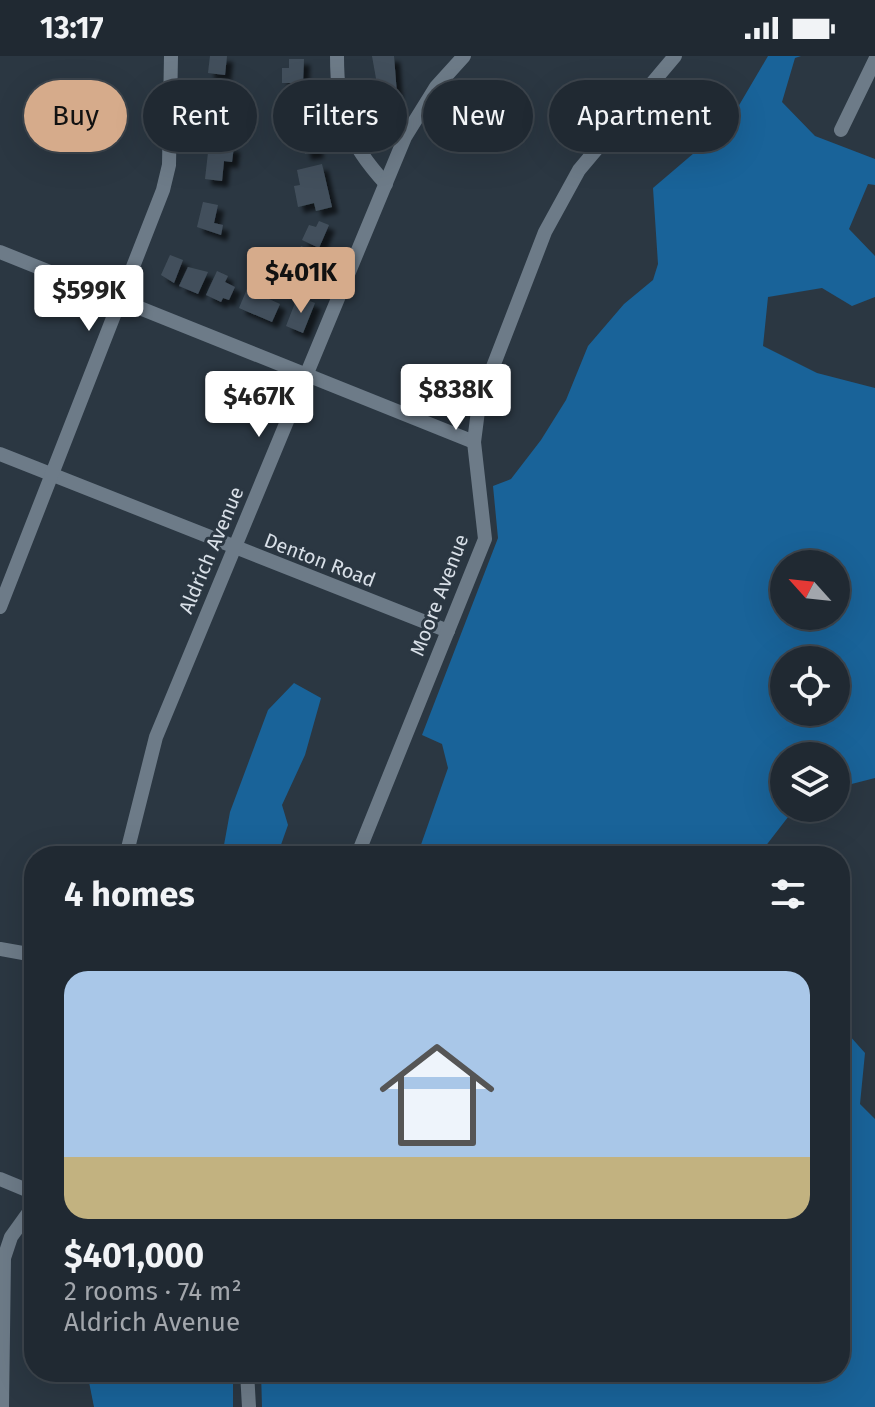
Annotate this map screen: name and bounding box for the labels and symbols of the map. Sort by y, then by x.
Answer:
pin: $401K [245,247,357,315]
pin: $599K [33,265,145,333]
pin: $838K [400,364,512,432]
pin: $467K [203,371,315,439]
street label: Aldrich Avenue [173,483,249,617]
street label: Denton Road [261,528,379,592]
street label: Moore Avenue [405,531,473,659]
north arrow [770,550,850,630]

